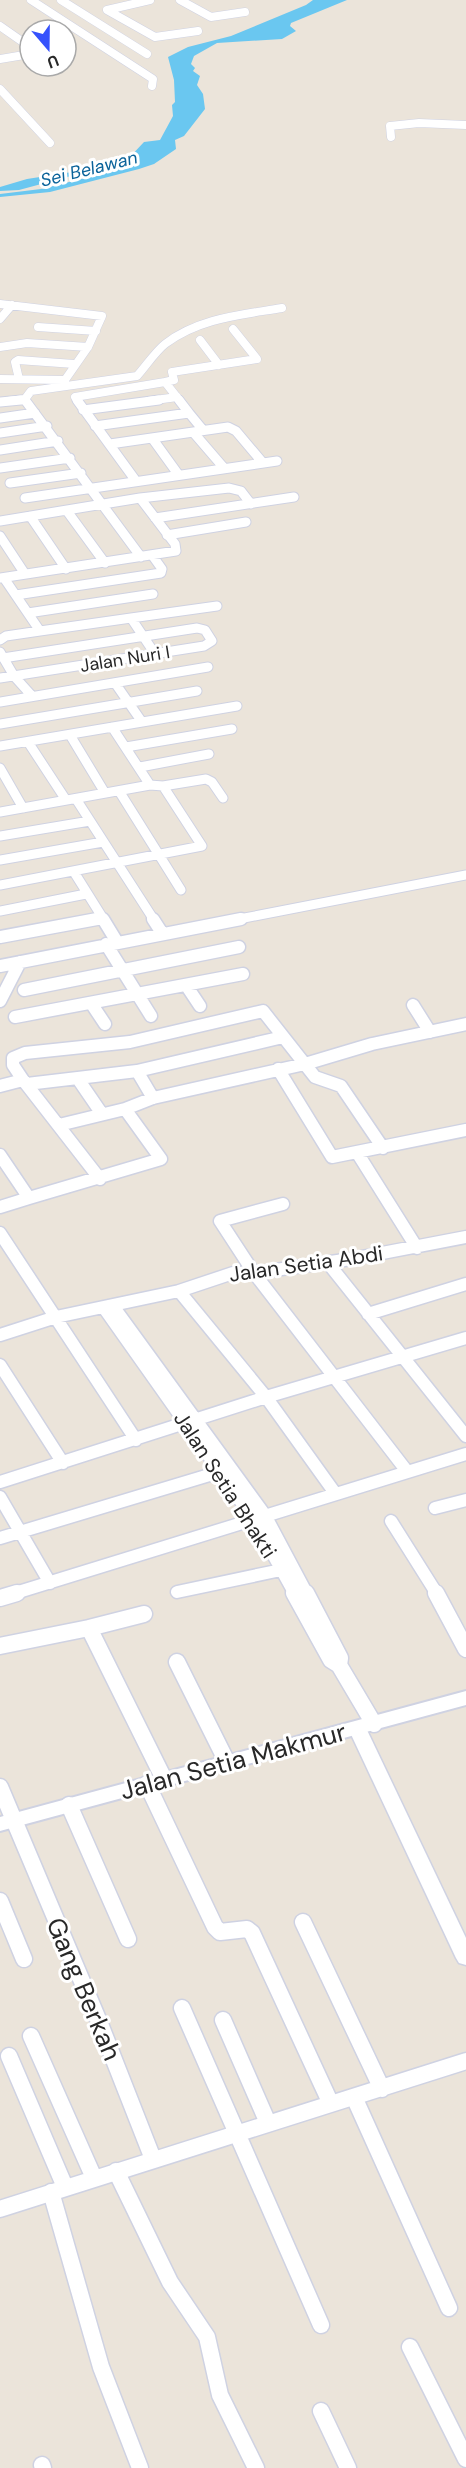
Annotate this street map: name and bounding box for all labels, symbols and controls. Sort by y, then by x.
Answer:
north arrow [18,18,78,78]
text: U [44,50,62,73]
water label: Sei Belawan [38,145,140,193]
street label: Jalan Nuri I [78,640,172,678]
street label: Jalan Setia Abdi [227,1239,385,1289]
street label: Jalan Setia Bhakti [167,1406,283,1564]
street label: Jalan Setia Makmur [116,1714,350,1808]
street label: Gang Berkah [39,1912,129,2066]

